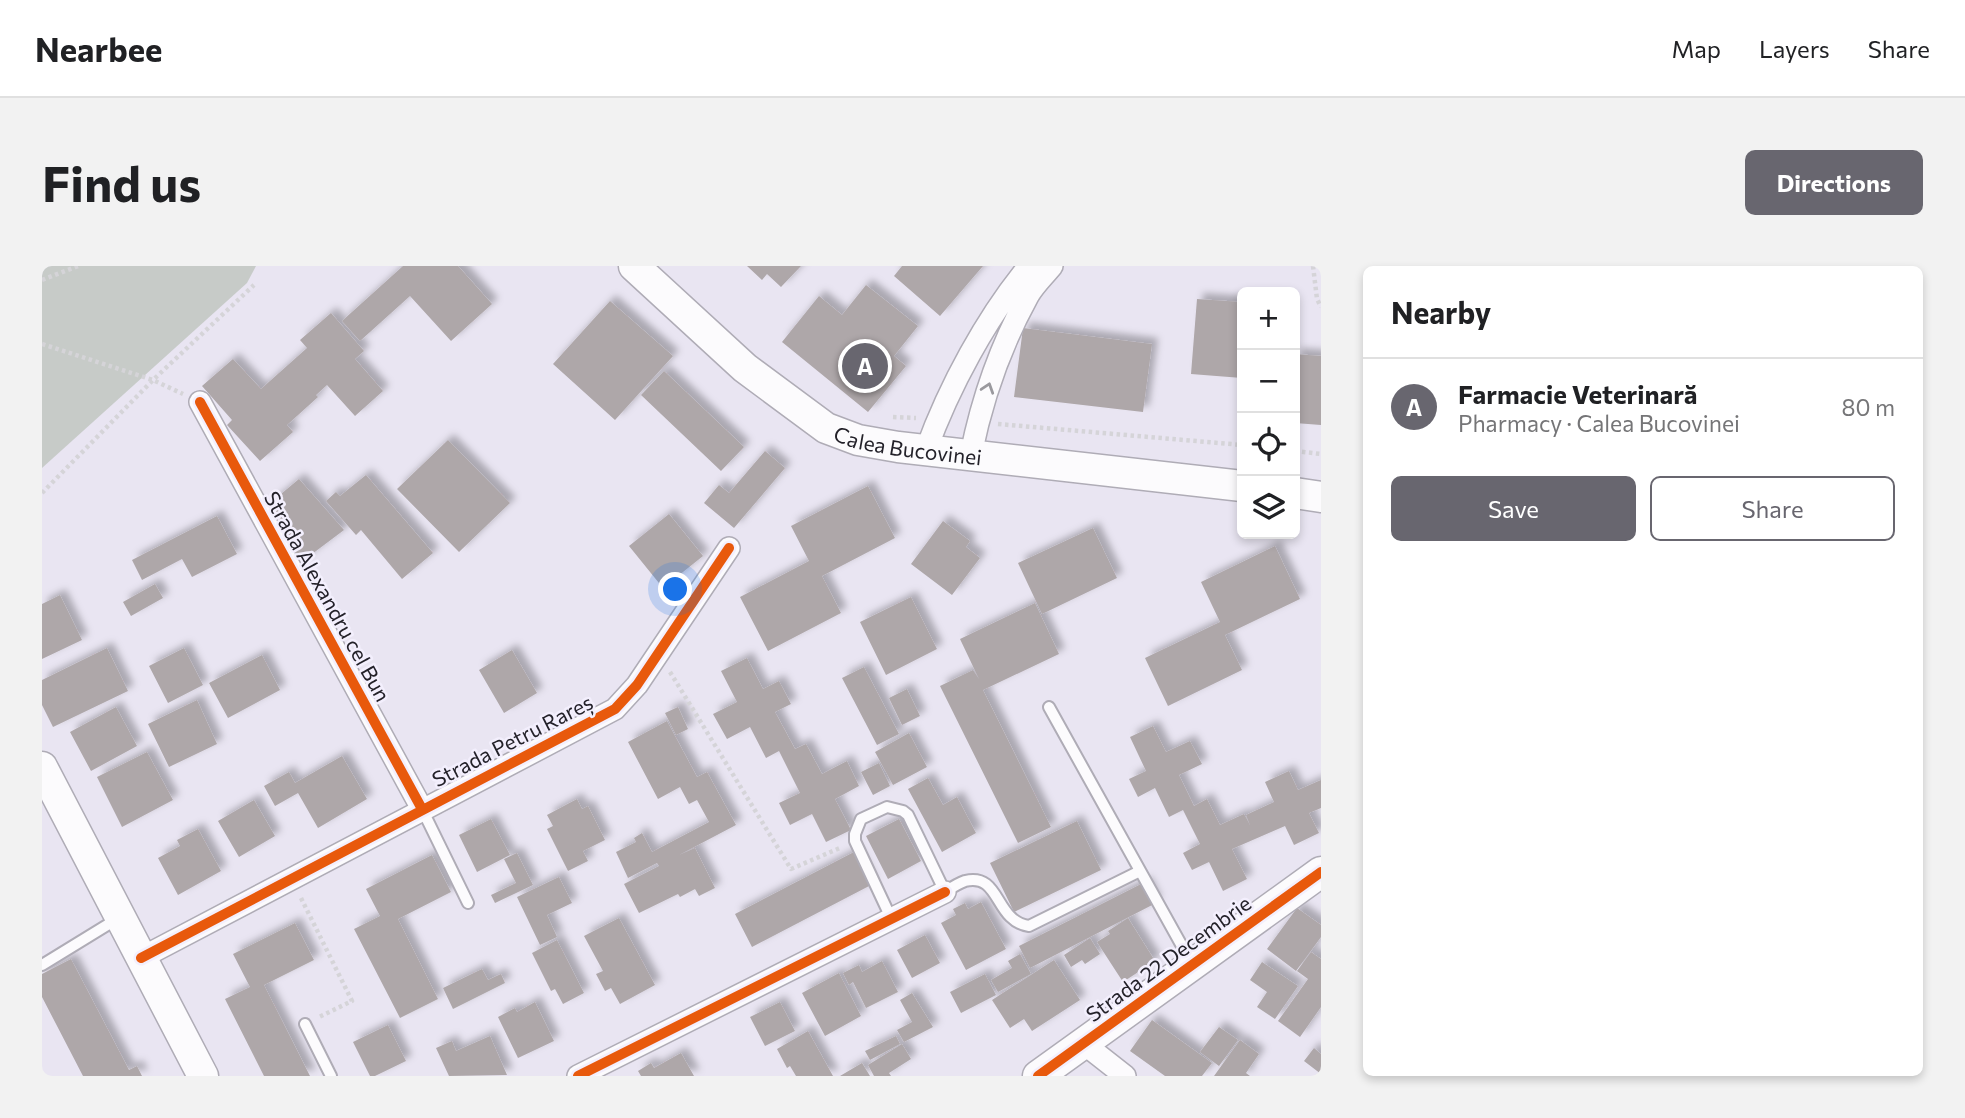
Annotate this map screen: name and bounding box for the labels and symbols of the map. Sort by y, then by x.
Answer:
pin: A [842,340,888,392]
one-way arrow [980,382,995,394]
street label: Calea Bucovinei [831,420,983,469]
street label: Strada Alexandru cel Bun [260,487,396,705]
your location [658,572,692,606]
street label: Strada Petru Rareș [427,689,598,793]
street label: Strada 22 Decembrie [1081,890,1255,1026]

